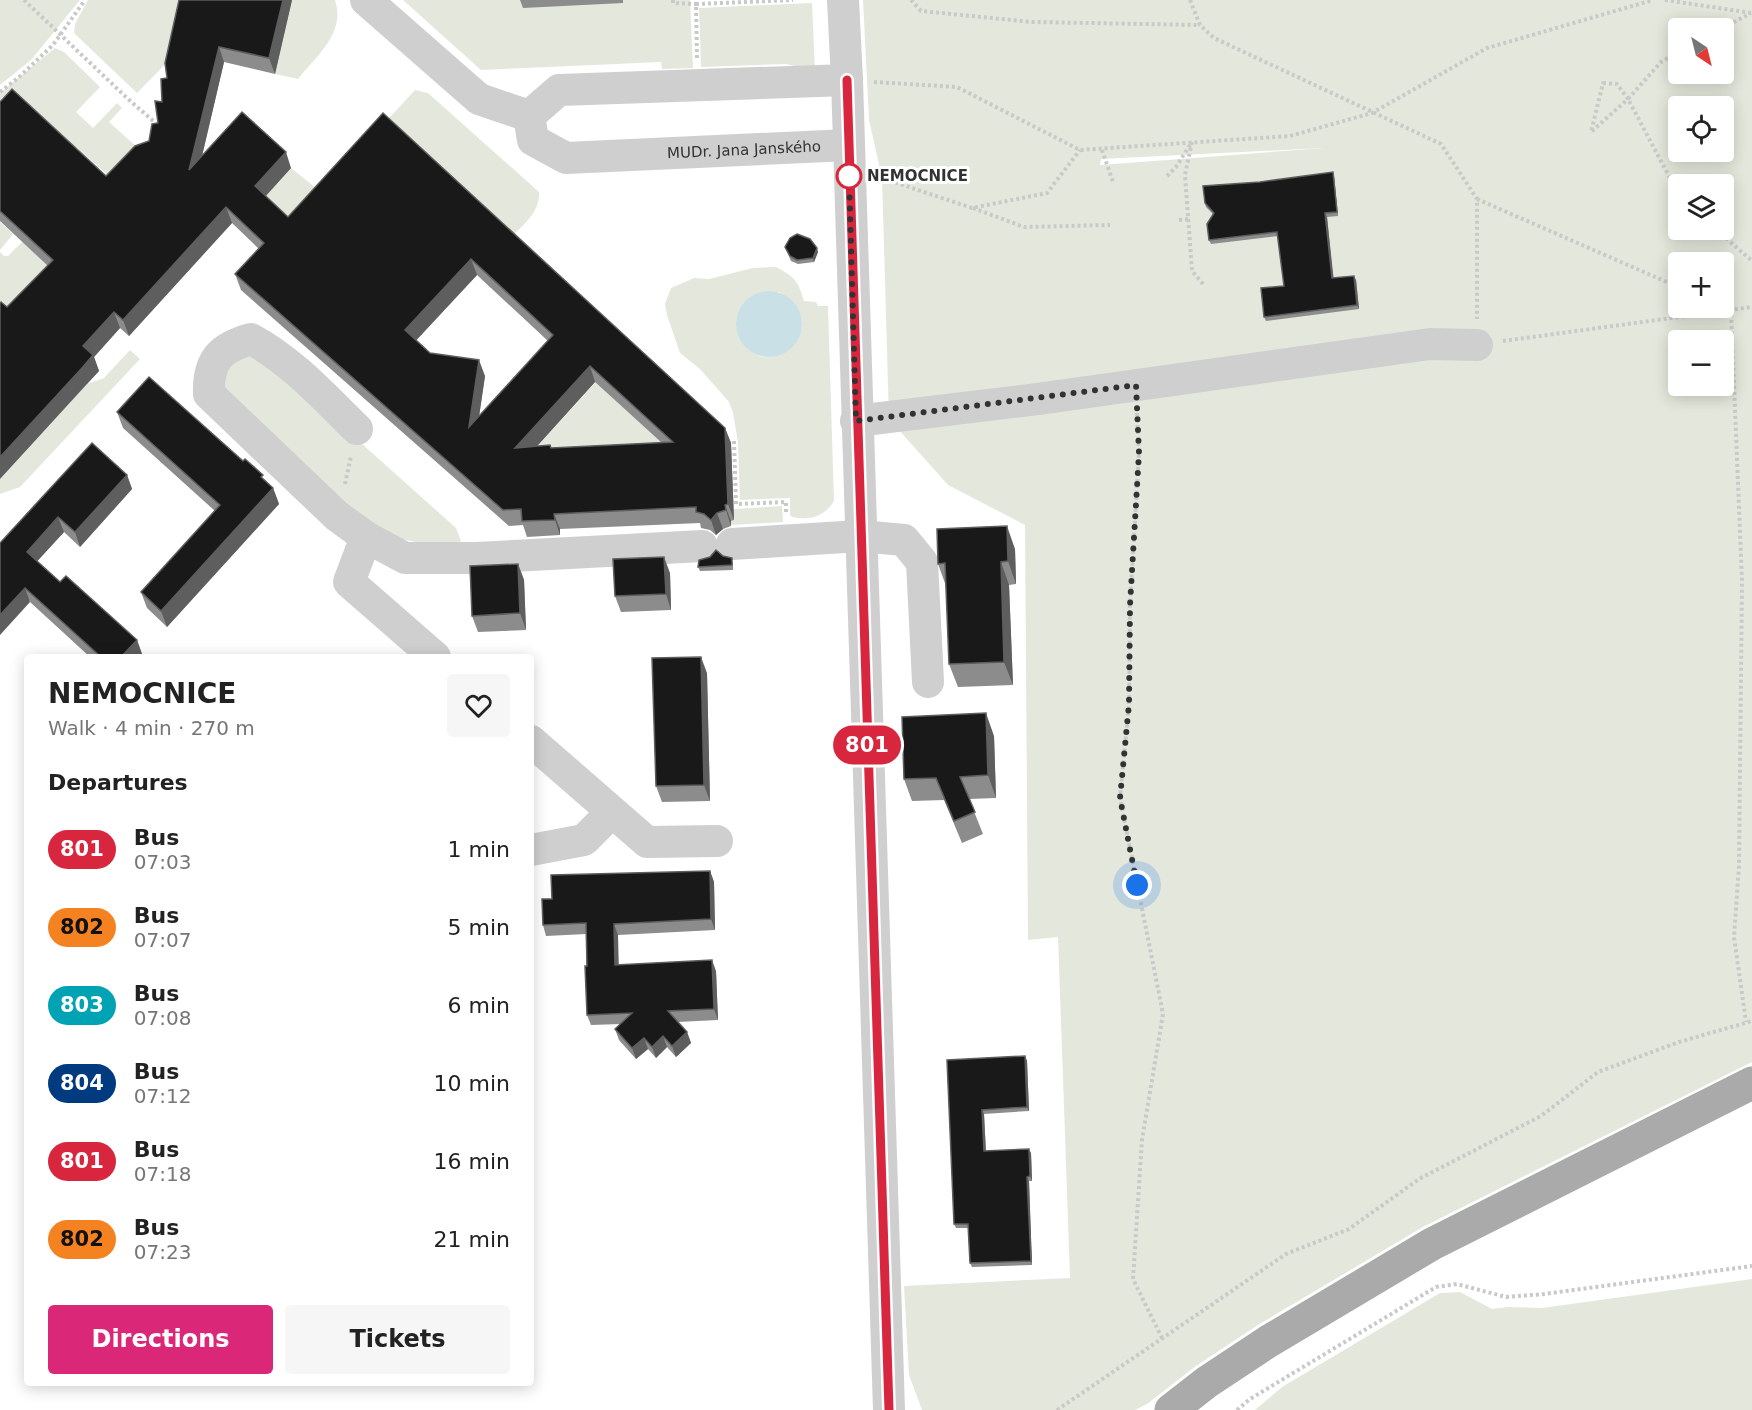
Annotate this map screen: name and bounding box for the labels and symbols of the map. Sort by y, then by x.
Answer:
north arrow [1668,18,1734,84]
street label: MUDr. Jana Janského [667,137,821,162]
marker: NEMOCNICE [836,163,862,189]
place label: NEMOCNICE [867,167,968,185]
line badge: 801 [832,726,902,764]
your location [1122,870,1152,900]

